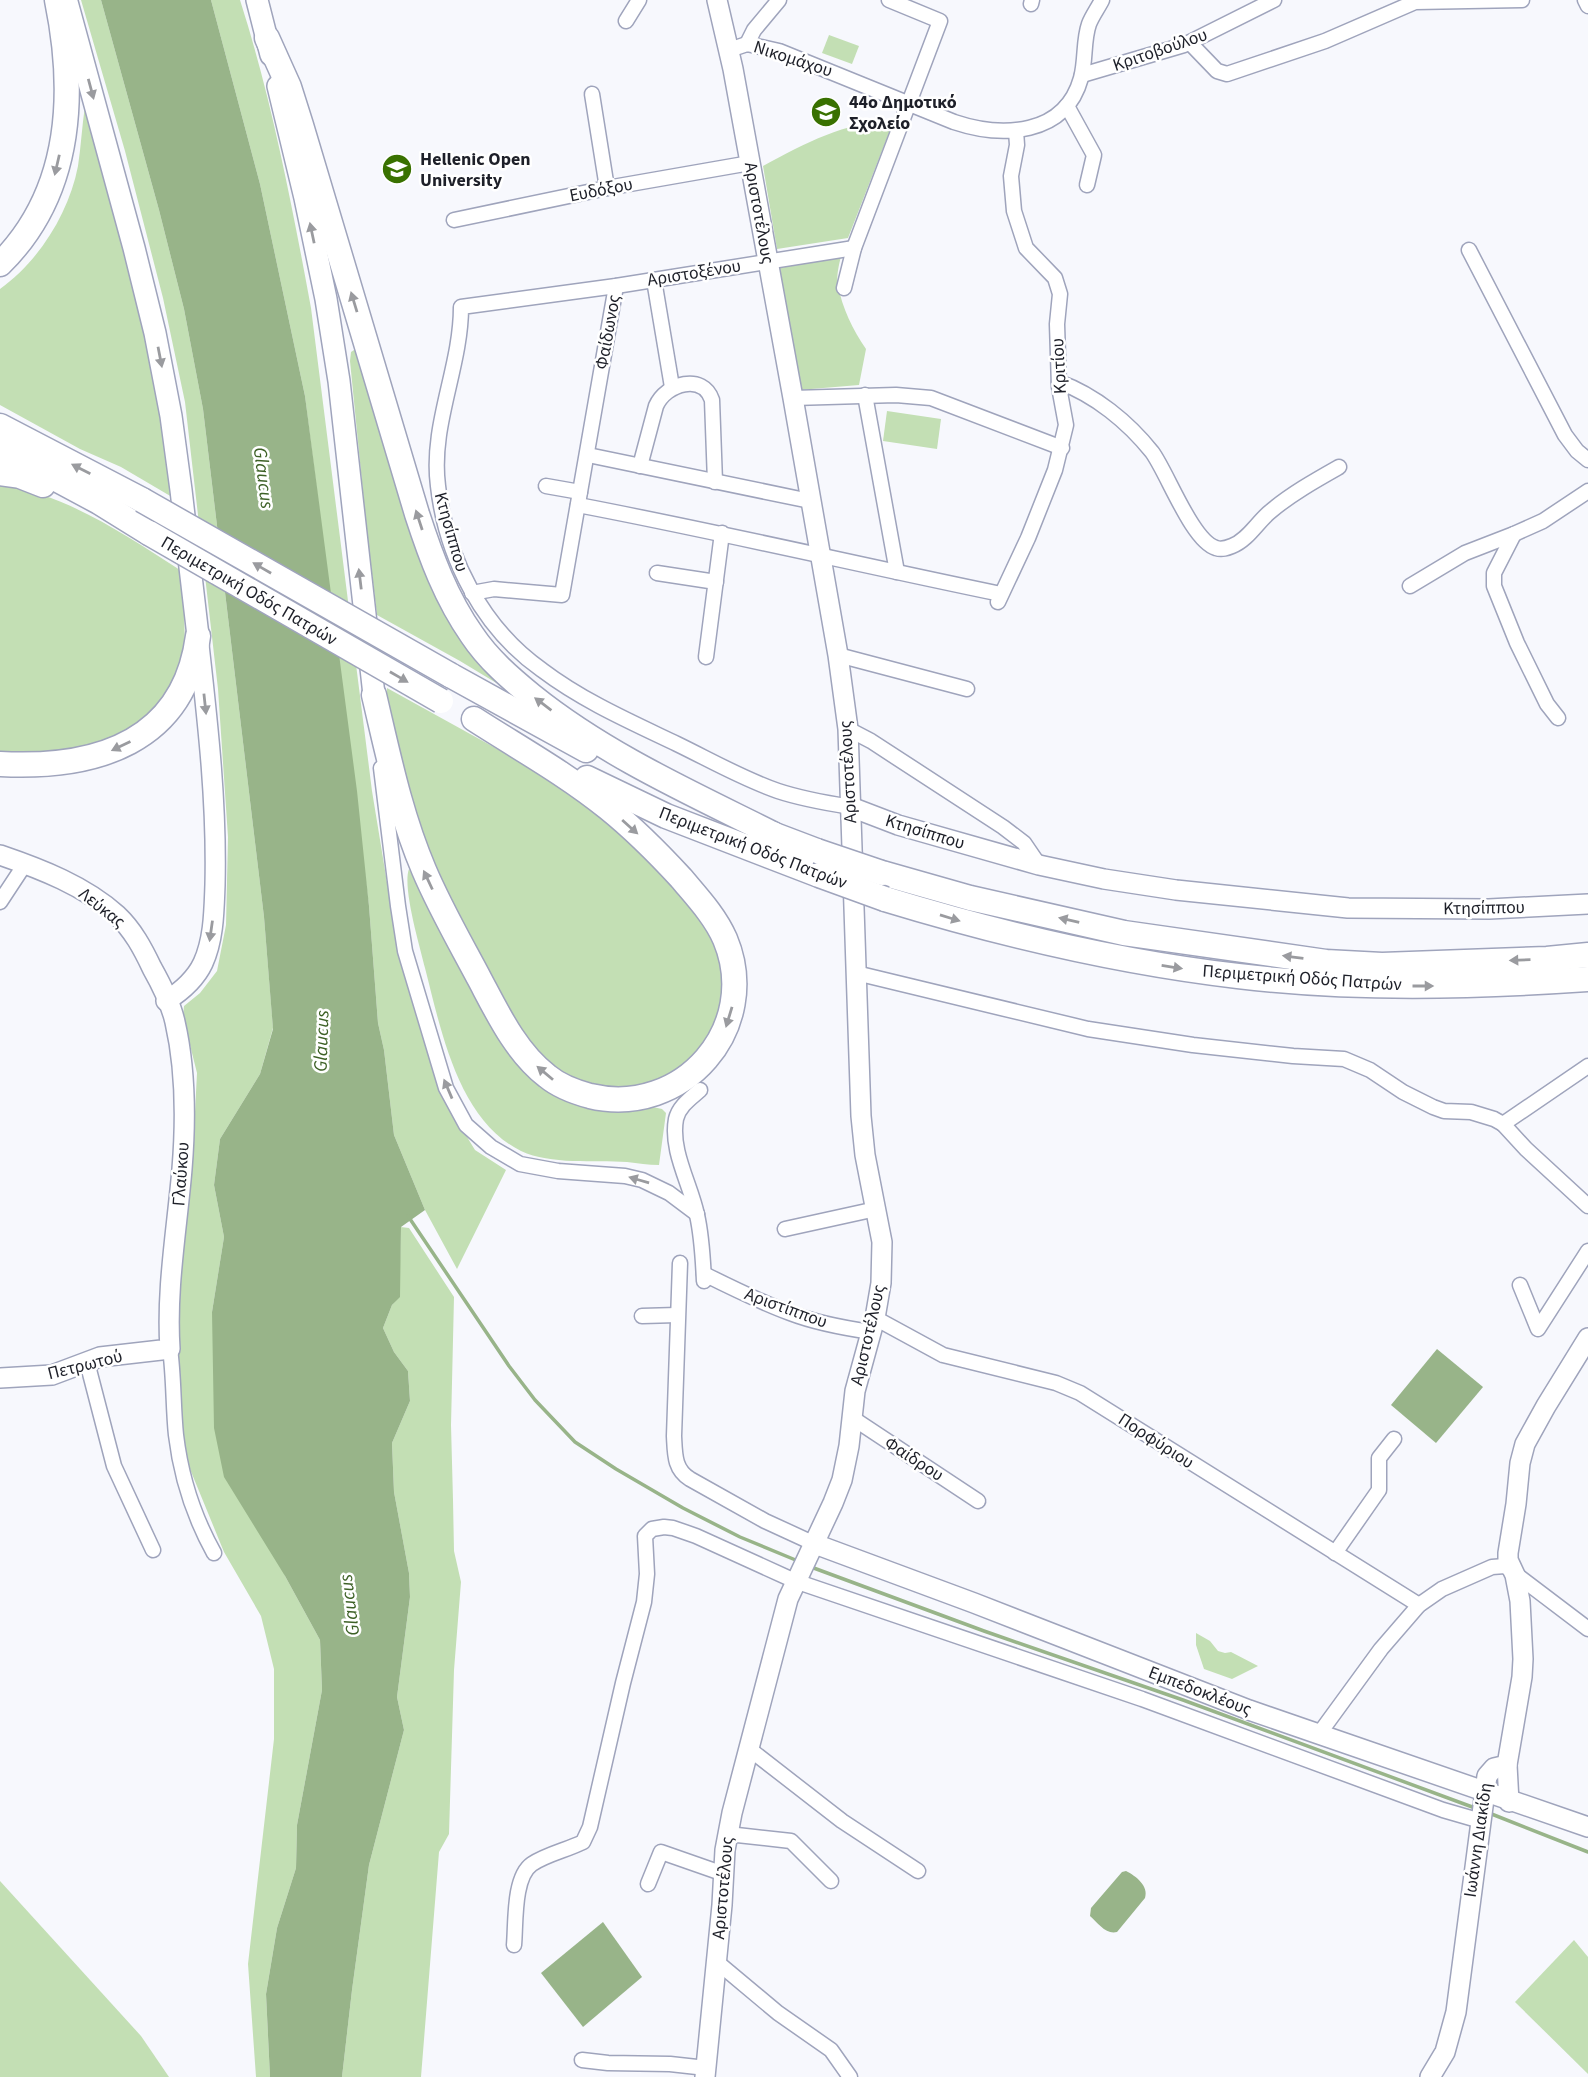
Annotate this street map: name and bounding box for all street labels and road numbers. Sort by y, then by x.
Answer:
street label: Κριτοβούλου [1109,22,1211,78]
street label: Νικομάχου [750,34,836,84]
street label: Αριστοτέλους [738,160,780,266]
street label: Ευδόξου [567,172,635,208]
street label: Αριστοξένου [645,253,743,293]
street label: Φαίδωνος [589,292,627,371]
street label: Κριτίου [1045,337,1073,395]
street label: Κτησίππου [428,489,474,575]
street label: Περιμετρική Οδός Πατρών [156,530,342,652]
street label: Αριστοτέλους [833,720,863,824]
street label: Περιμετρική Οδός Πατρών [655,801,851,896]
street label: Κτησίππου [882,808,968,856]
street label: Λεύκας [74,882,131,934]
street label: Κτησίππου [1443,895,1525,921]
street label: Περιμετρική Οδός Πατρών [1202,959,1403,997]
street label: Γλαύκου [166,1141,196,1207]
street label: Αριστίππου [741,1282,831,1334]
street label: Αριστοτέλους [844,1282,892,1388]
street label: Πετρωτού [45,1344,125,1386]
street label: Πορφύριου [1113,1407,1199,1475]
street label: Φαίδρου [880,1431,948,1487]
street label: Εμπεδοκλέους [1145,1660,1255,1722]
street label: Ιωάννη Διακίδη [1458,1781,1498,1899]
street label: Αριστοτέλους [706,1835,740,1940]

